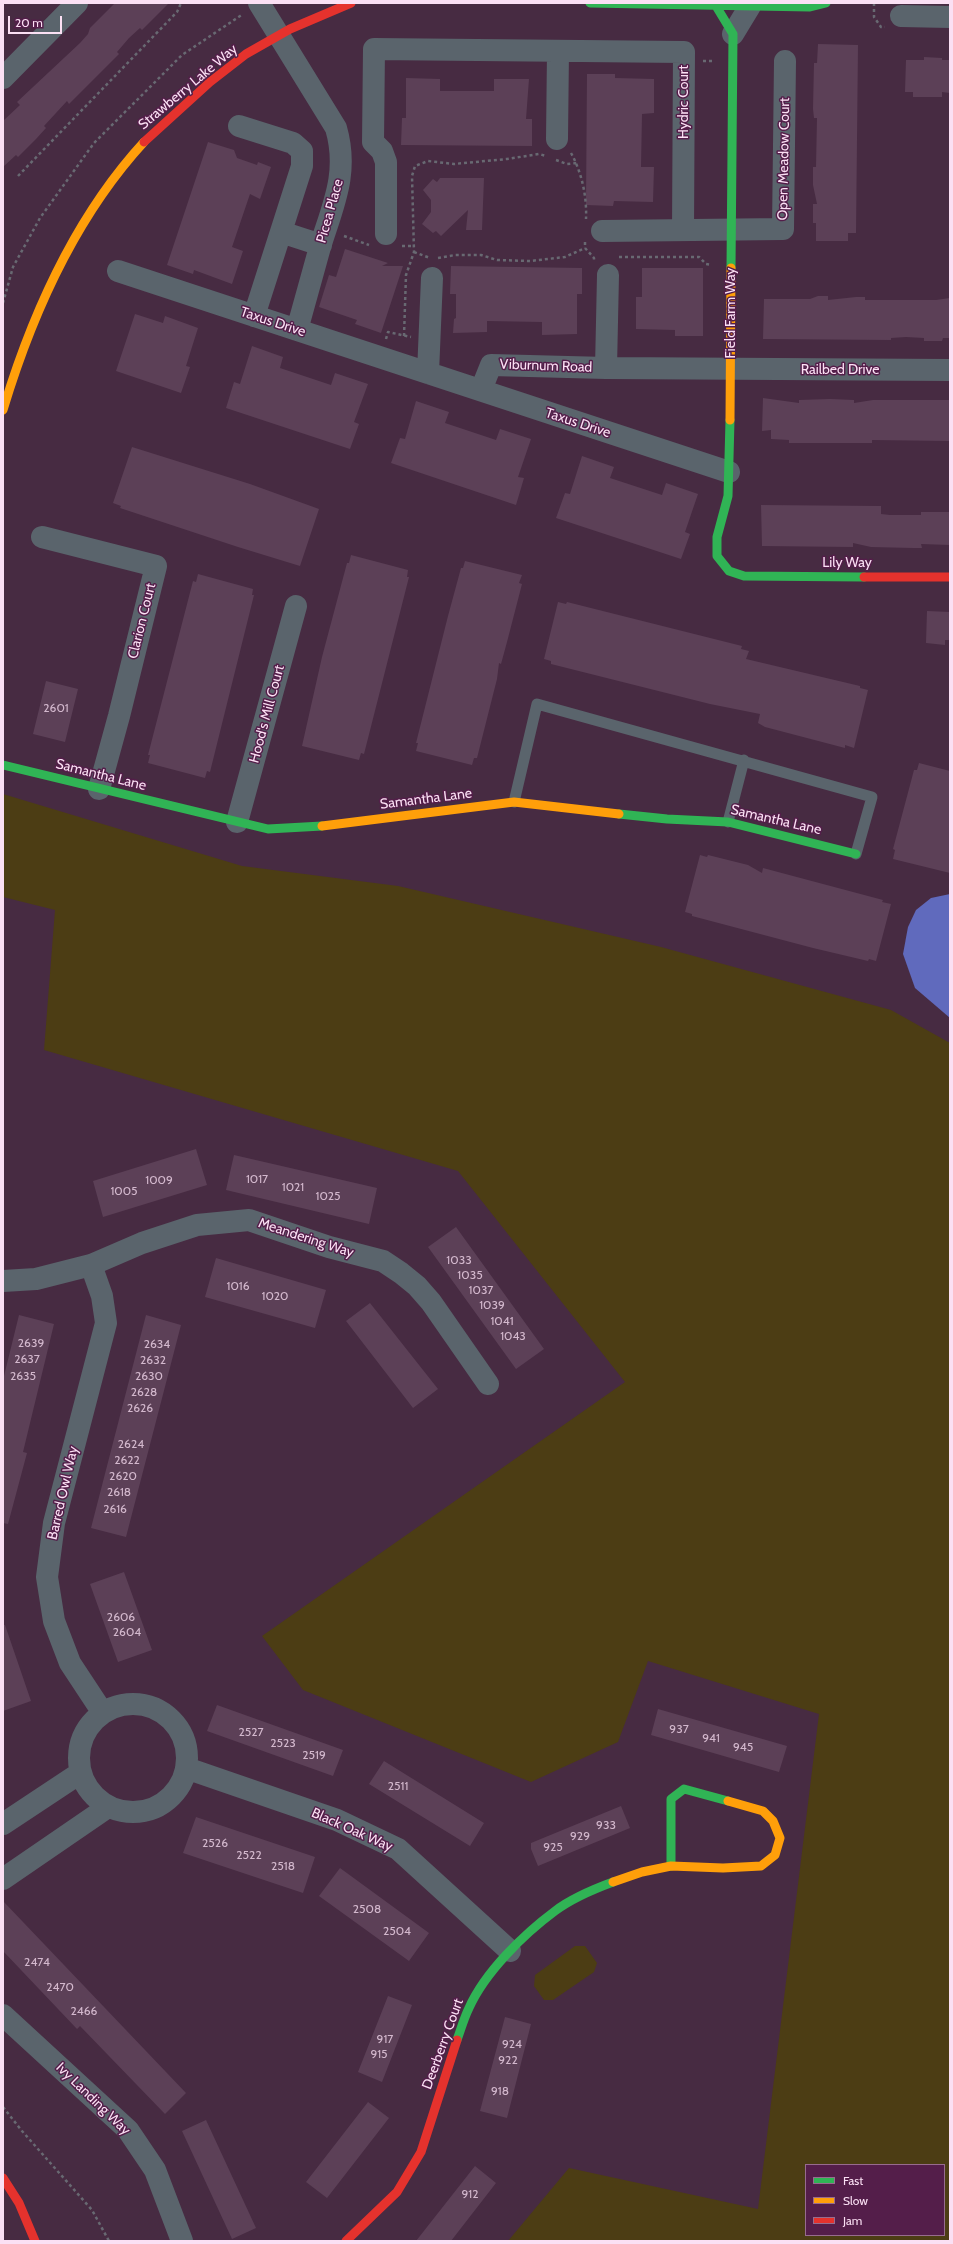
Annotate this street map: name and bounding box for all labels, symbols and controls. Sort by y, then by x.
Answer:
scale bar [10,8,64,34]
text: 20 m [15,15,43,30]
street label: Strawberry Lake Way [135,41,241,133]
street label: Hydric Court [676,65,692,139]
street label: Open Meadow Court [775,97,793,221]
street label: Picea Place [313,177,347,245]
street label: Field Farm Way [723,268,739,358]
street label: Taxus Drive [238,304,308,340]
street label: Viburnum Road [499,356,593,376]
street label: Railbed Drive [801,362,879,378]
street label: Taxus Drive [543,405,613,441]
street label: Lily Way [822,555,872,571]
street label: Clarion Court [124,581,160,661]
street label: Hood's Mill Court [246,663,288,765]
house number: 2601 [43,701,69,715]
street label: Samantha Lane [54,756,148,794]
street label: Samantha Lane [379,785,473,813]
street label: Samantha Lane [729,801,823,839]
house number: 1017 [246,1172,268,1186]
house number: 1009 [145,1173,173,1187]
house number: 1021 [282,1180,304,1194]
house number: 1005 [110,1184,138,1198]
house number: 1025 [315,1189,341,1203]
street label: Meandering Way [256,1215,356,1261]
house number: 1033 [446,1253,472,1267]
house number: 1035 [457,1268,483,1282]
house number: 1016 [226,1279,250,1293]
house number: 1037 [469,1283,493,1297]
house number: 1020 [262,1289,288,1303]
house number: 1039 [479,1298,505,1312]
house number: 1041 [490,1314,514,1328]
house number: 1043 [500,1329,526,1343]
house number: 2639 [18,1336,44,1350]
house number: 2634 [144,1337,170,1351]
house number: 2637 [14,1352,40,1366]
house number: 2632 [140,1353,166,1367]
house number: 2635 [10,1369,36,1383]
house number: 2630 [135,1369,163,1383]
house number: 2628 [131,1385,157,1399]
house number: 2626 [127,1401,153,1415]
house number: 2624 [118,1437,144,1451]
street label: Barred Owl Way [44,1445,82,1541]
house number: 2622 [114,1453,140,1467]
house number: 2620 [109,1469,137,1483]
house number: 2618 [107,1485,131,1499]
house number: 2616 [103,1502,127,1516]
house number: 2606 [107,1610,135,1624]
house number: 2604 [113,1625,141,1639]
house number: 937 [669,1722,689,1736]
house number: 2527 [238,1725,264,1739]
house number: 941 [702,1731,720,1745]
house number: 2523 [270,1736,296,1750]
house number: 945 [733,1740,753,1754]
house number: 2519 [302,1748,326,1762]
house number: 2511 [388,1779,408,1793]
street label: Black Oak Way [309,1805,395,1855]
house number: 933 [596,1818,616,1832]
house number: 929 [570,1829,590,1843]
house number: 2526 [202,1836,228,1850]
house number: 925 [543,1840,563,1854]
house number: 2522 [236,1848,262,1862]
house number: 2518 [271,1859,295,1873]
house number: 2508 [353,1902,381,1916]
house number: 2504 [383,1924,411,1938]
house number: 2474 [24,1955,50,1969]
house number: 2470 [46,1980,74,1994]
street label: Deerberry Court [419,1996,467,2092]
house number: 2466 [71,2004,97,2018]
house number: 917 [377,2032,393,2046]
house number: 924 [502,2037,522,2051]
house number: 915 [370,2047,388,2061]
house number: 922 [498,2053,518,2067]
street label: Ivy Landing Way [52,2059,134,2139]
house number: 918 [491,2084,509,2098]
legend [805,2164,945,2236]
text: Fast [843,2173,863,2188]
house number: 912 [461,2187,479,2201]
text: Slow [843,2193,868,2208]
text: Jam [843,2213,862,2228]

